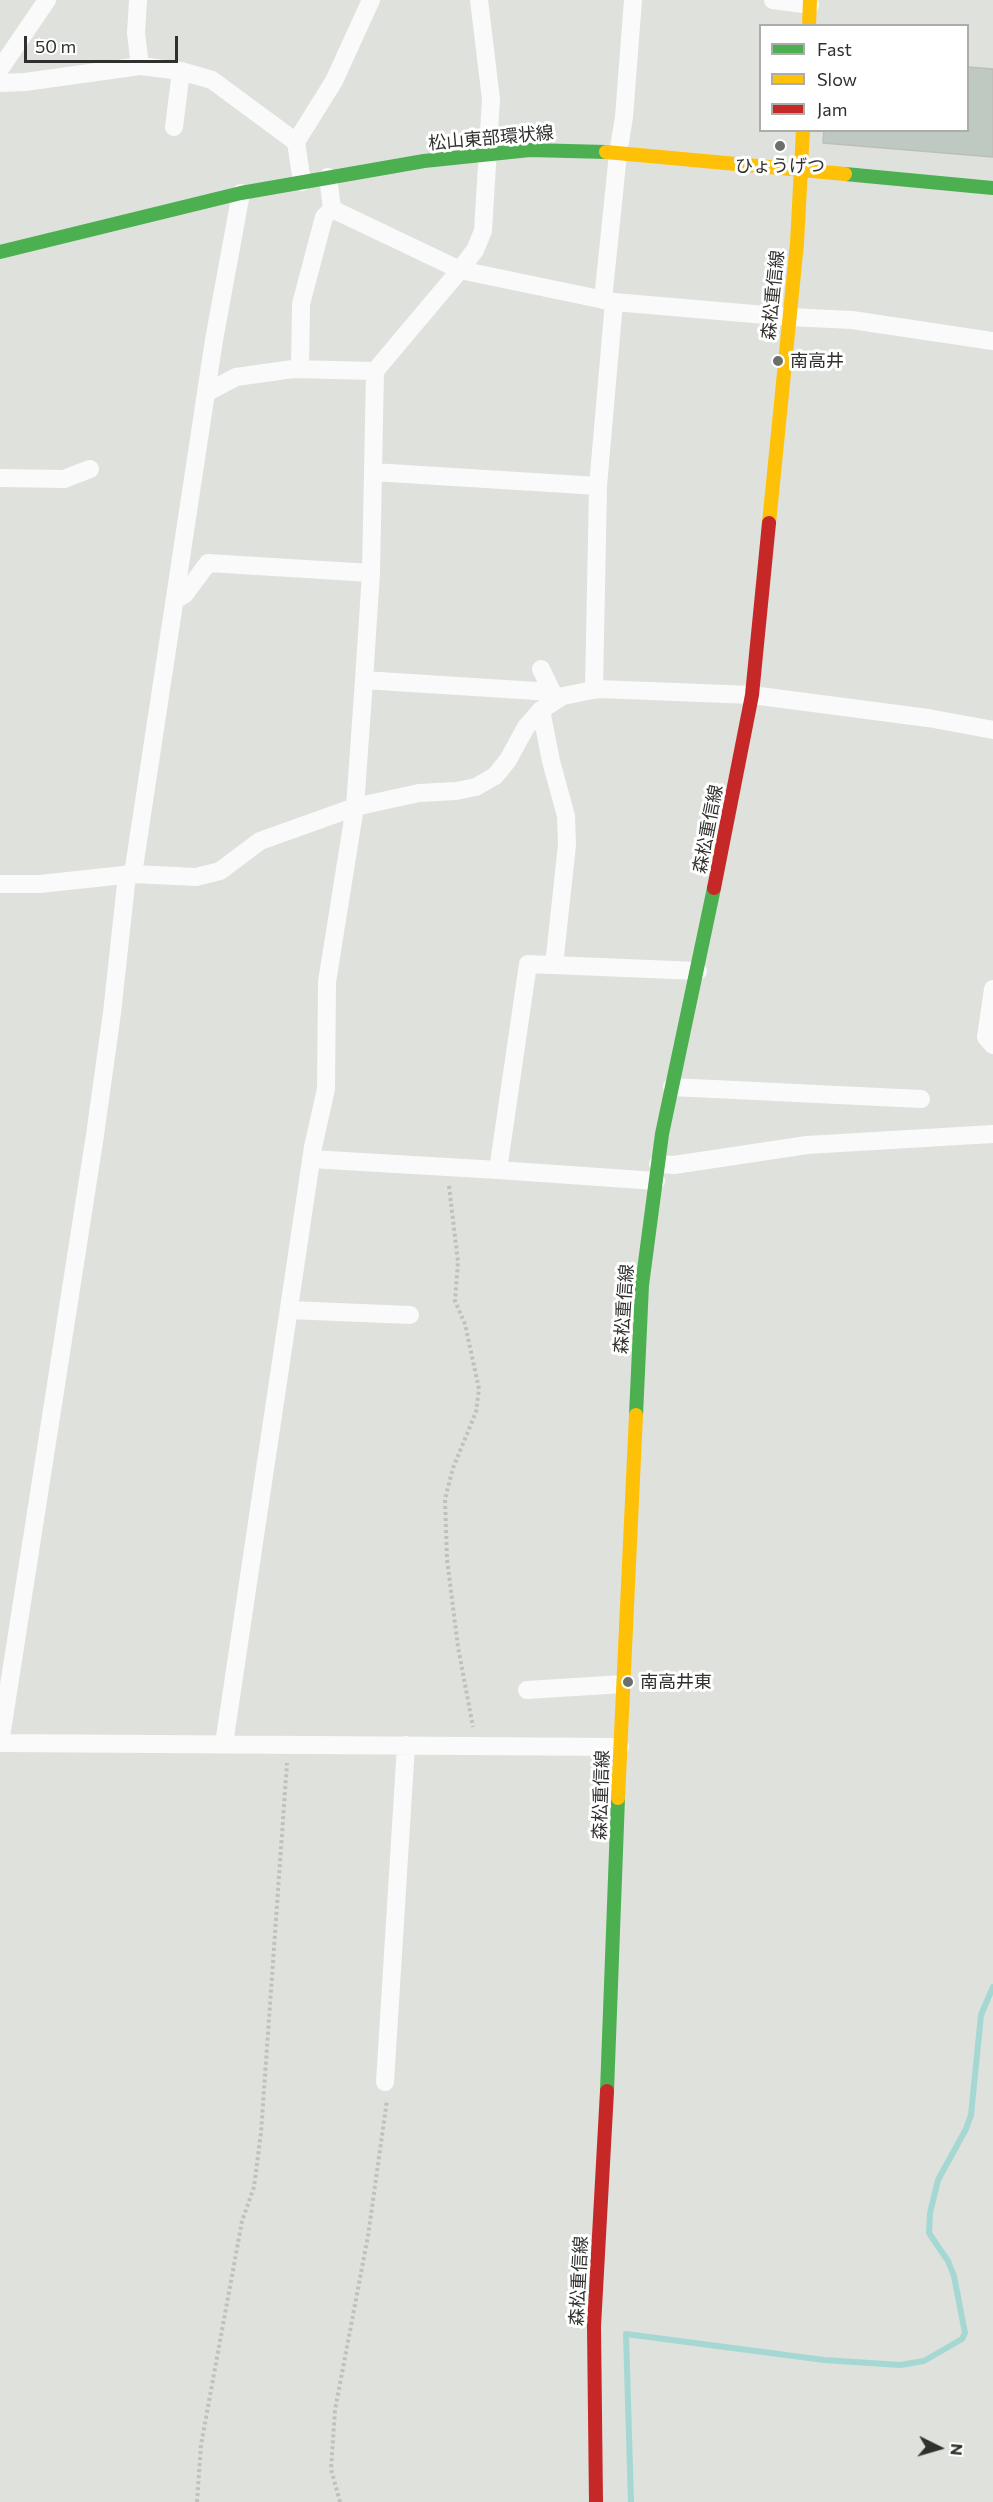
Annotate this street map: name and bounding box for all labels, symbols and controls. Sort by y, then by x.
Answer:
scale bar [27,24,182,62]
legend [759,24,969,132]
text: 50 m [35,35,76,57]
text: Fast [817,38,852,60]
text: Slow [817,68,857,90]
text: Jam [817,98,847,120]
street label: 松山東部環状線 [427,122,555,154]
marker: ひょうげつ [773,139,787,153]
place label: ひょうげつ [735,155,825,177]
street label: 森松重信線 [758,249,788,341]
place label: 南高井 [790,350,844,372]
marker: 南高井 [771,354,785,368]
street label: 森松重信線 [689,783,727,875]
street label: 森松重信線 [610,1263,638,1355]
place label: 南高井東 [640,1671,712,1693]
marker: 南高井東 [621,1675,635,1689]
street label: 森松重信線 [589,1750,613,1840]
street label: 森松重信線 [566,2235,592,2327]
north arrow [909,2418,969,2478]
text: N [947,2443,967,2456]

